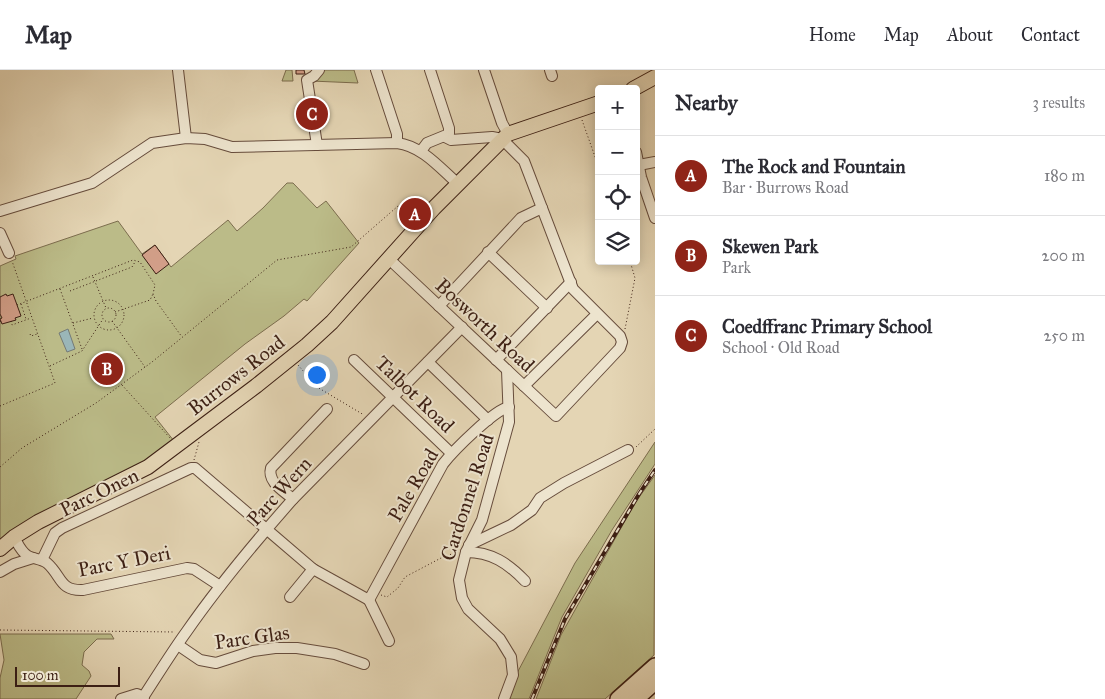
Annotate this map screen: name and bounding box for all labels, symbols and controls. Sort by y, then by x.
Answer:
text: Map [25,20,72,50]
text: Home [809,24,856,46]
text: Map [884,24,919,46]
text: About [947,24,993,46]
text: Contact [1021,24,1080,46]
map controls [595,85,640,265]
button: + [595,85,640,130]
text: Nearby [675,90,738,116]
text: 3 results [1032,93,1085,112]
pin: C [296,95,328,133]
button: − [595,130,640,175]
text: The Rock and Fountain [722,155,906,178]
text: A [686,166,696,185]
text: 180 m [1044,166,1085,185]
button: locate [595,175,640,220]
text: Bar · Burrows Road [722,178,849,197]
pin: A [399,195,431,233]
button: layers [595,220,640,265]
text: Skewen Park [722,235,818,258]
text: B [686,246,696,265]
text: 200 m [1042,246,1085,265]
text: Park [722,258,751,277]
street label: Bosworth Road [431,273,539,377]
text: Coedffranc Primary School [722,315,932,338]
text: C [686,326,696,345]
text: 250 m [1044,326,1085,345]
street label: Burrows Road [183,330,289,420]
text: School · Old Road [722,338,840,357]
pin: B [91,350,123,388]
street label: Talbot Road [371,351,459,437]
your location [304,362,330,388]
street label: Cardonnel Road [435,430,499,564]
street label: Pale Road [383,444,443,526]
street label: Parc Wern [242,451,316,530]
street label: Parc Onen [56,463,143,521]
street label: Parc Y Deri [76,540,173,582]
street label: Parc Glas [213,620,291,654]
scale bar [15,664,120,687]
text: 100 m [22,667,59,684]

